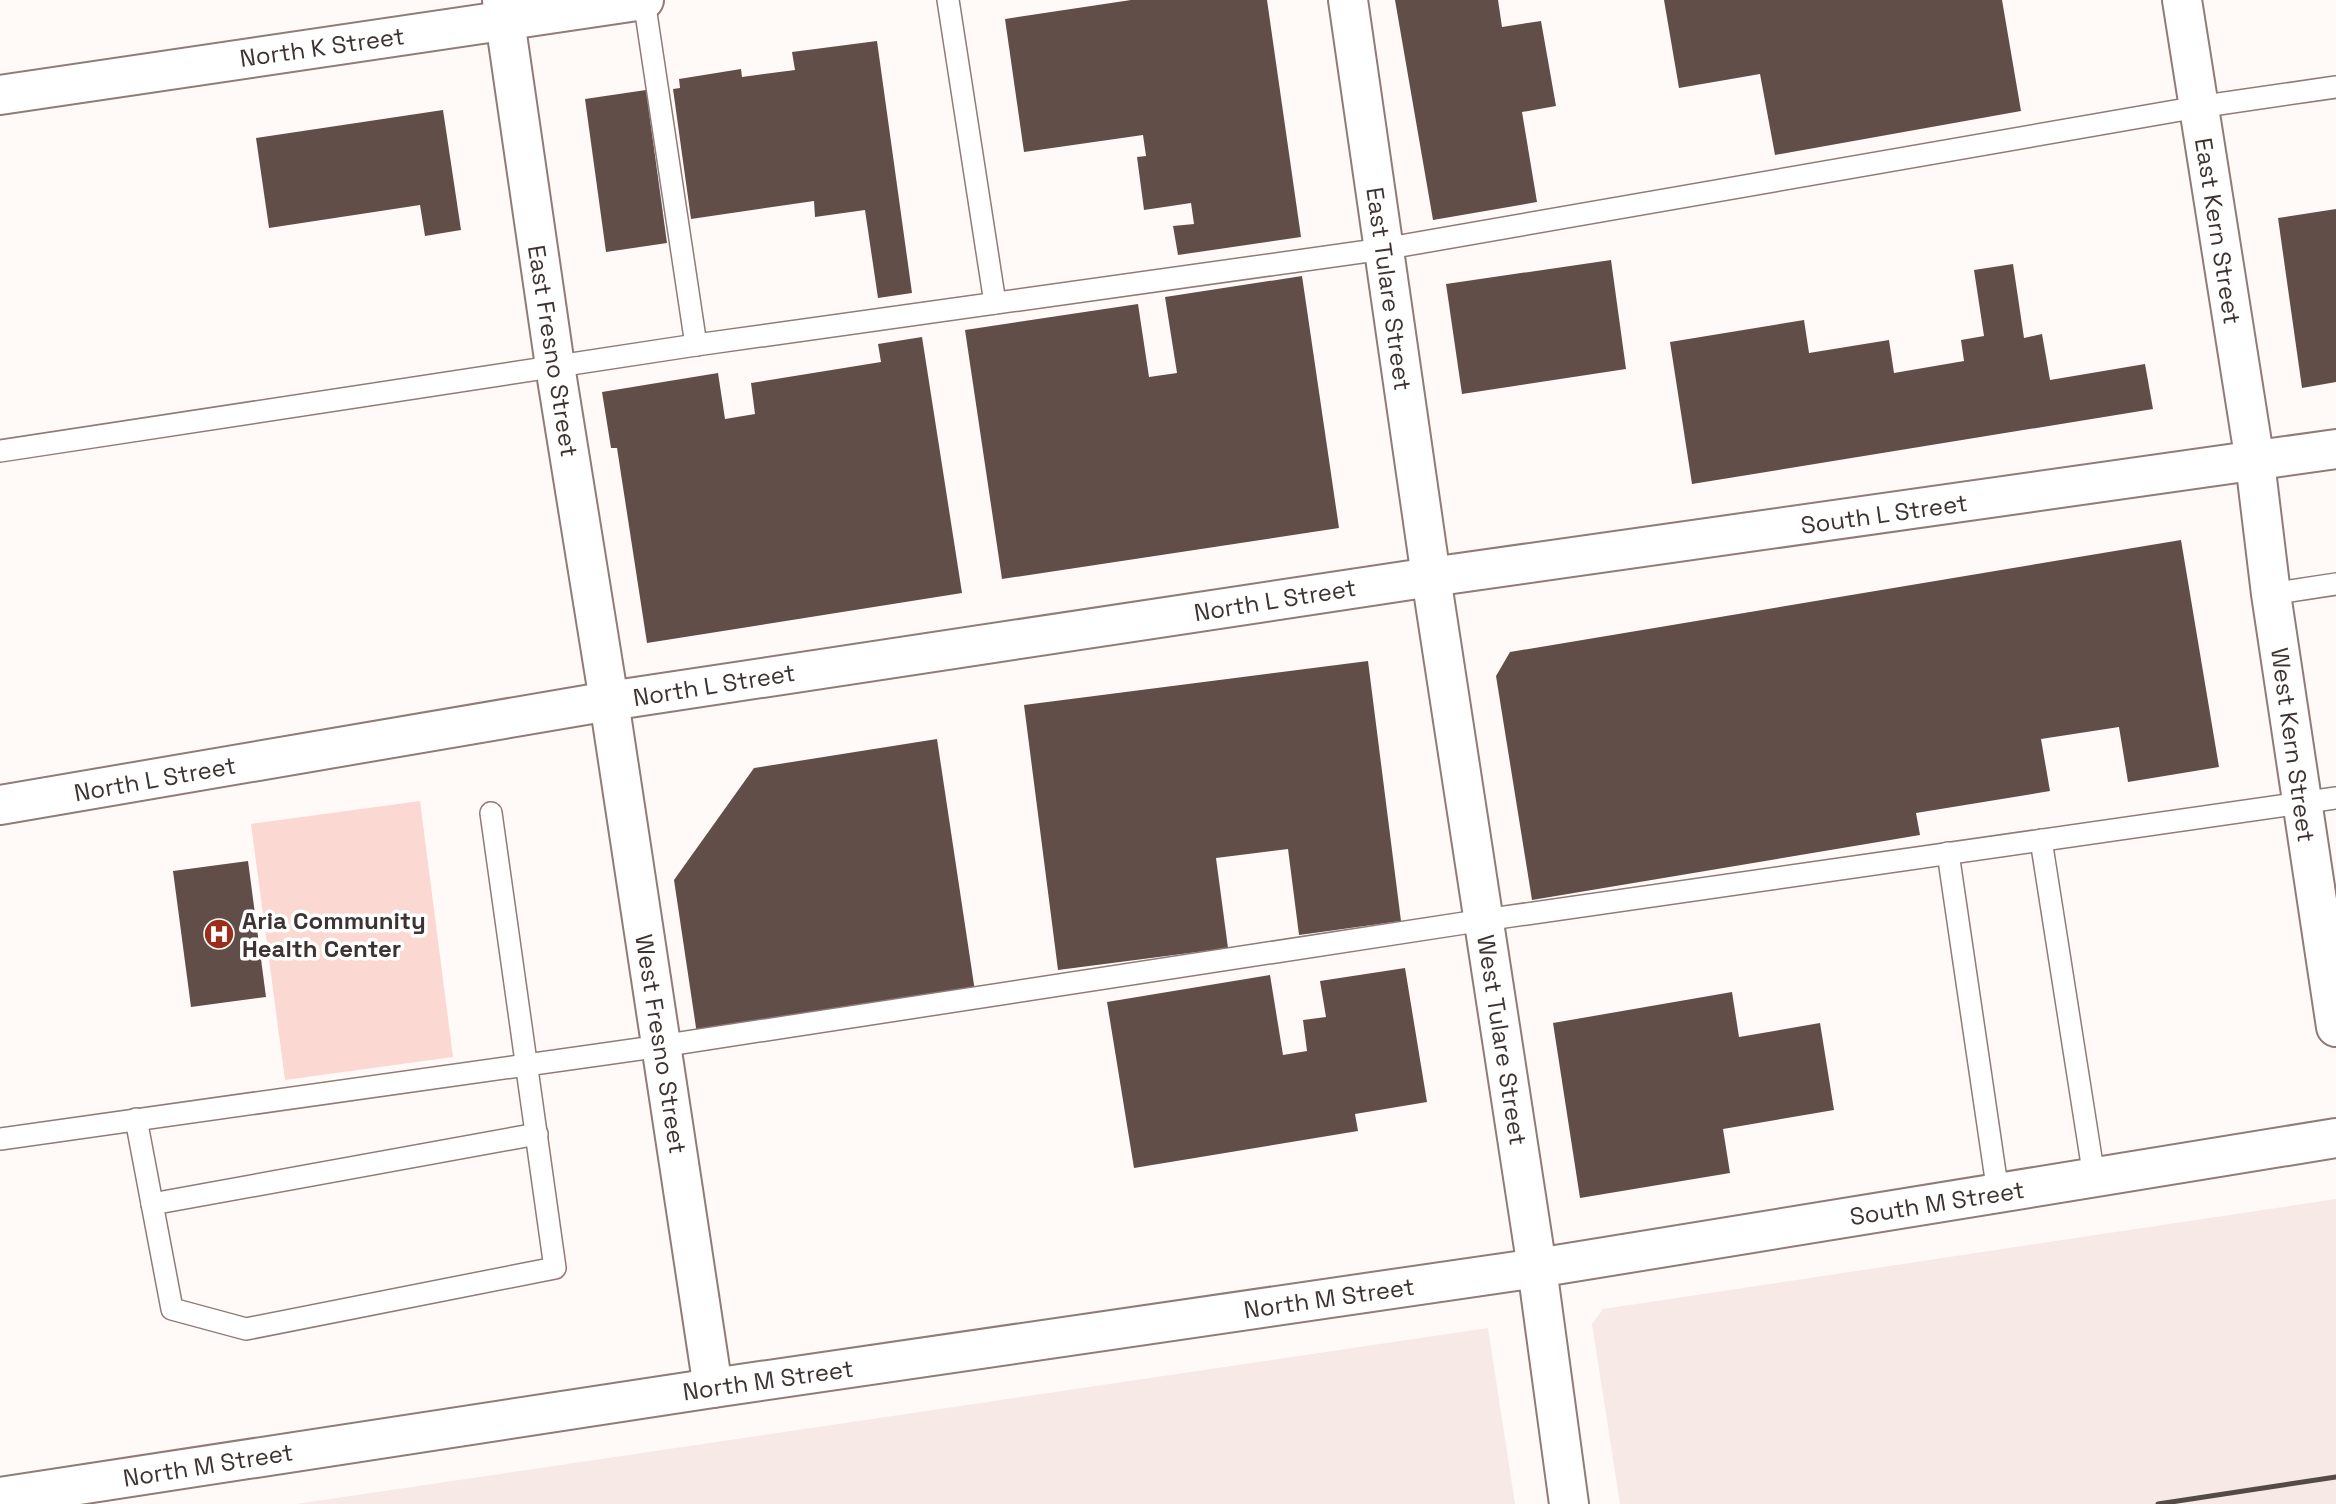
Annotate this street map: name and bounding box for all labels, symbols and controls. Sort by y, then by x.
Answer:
street label: North K Street [238,20,406,74]
street label: East Kern Street [2188,136,2248,326]
street label: East Tulare Street [1359,185,1419,393]
street label: East Fresno Street [521,243,585,459]
street label: South L Street [1799,487,1969,541]
street label: North L Street [1192,572,1358,628]
street label: West Kern Street [2264,646,2322,844]
street label: North L Street [631,657,797,713]
street label: North L Street [72,750,238,808]
place label: Aria Community Health Center [242,905,426,964]
hospital icon: Aria Community Health Center [202,917,236,951]
street label: West Fresno Street [628,932,694,1156]
street label: West Tulare Street [1470,932,1534,1148]
street label: South M Street [1847,1174,2027,1232]
street label: North M Street [1242,1271,1416,1325]
street label: North M Street [681,1353,855,1407]
street label: North M Street [121,1436,295,1494]

